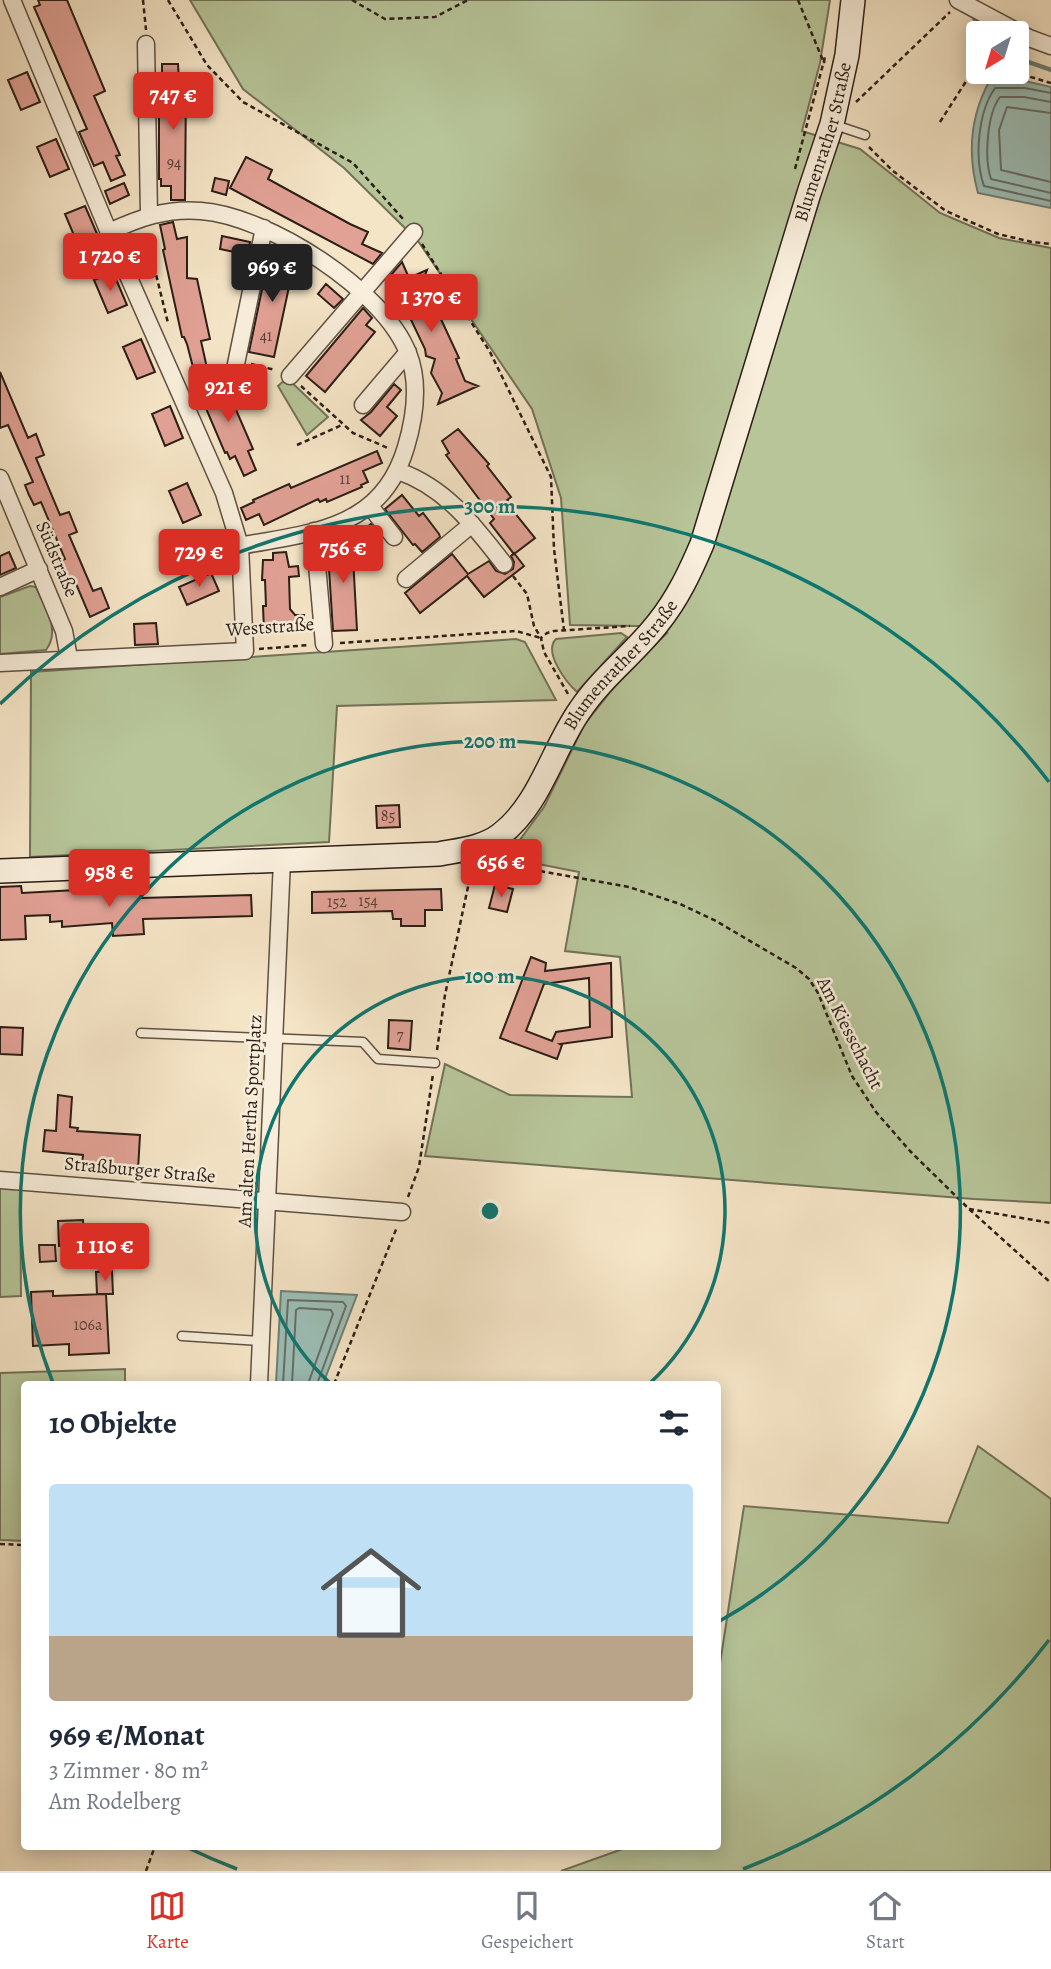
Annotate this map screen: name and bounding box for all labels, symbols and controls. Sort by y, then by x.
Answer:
north arrow [966,21,1029,84]
map controls [966,21,1029,84]
street label: Blumenrather Straße [788,60,858,225]
pin: 747 € [124,72,222,132]
text: 747 € [149,79,197,110]
house number: 94 [167,152,181,174]
pin: 1 720 € [45,233,175,293]
text: 1 720 € [79,240,141,271]
pin: 969 € [223,244,321,304]
text: 969 € [247,251,297,282]
pin: 1 370 € [366,274,496,334]
text: 1 370 € [401,281,461,312]
house number: 41 [260,325,273,347]
pin: 921 € [179,364,277,424]
text: 921 € [204,371,252,402]
house number: 11 [340,468,351,490]
text: 300 m [464,492,516,520]
street label: Südstraße [29,517,85,601]
pin: 756 € [294,526,392,585]
pin: 729 € [150,530,248,589]
text: 756 € [319,532,367,563]
text: 729 € [175,536,223,567]
street label: Blumenrather Straße [557,595,684,735]
street label: Weststraße [224,611,315,643]
text: 200 m [464,727,517,755]
house number: 85 [381,805,395,827]
pin: 656 € [452,839,550,899]
text: 656 € [477,846,525,877]
pin: 958 € [60,850,158,909]
text: 958 € [85,856,133,887]
house number: 154 [358,890,378,912]
house number: 152 [327,891,347,913]
text: 100 m [465,962,515,990]
street label: Am Kiesschacht [810,971,889,1094]
street label: Am alten Hertha Sportplatz [231,1014,269,1229]
house number: 7 [397,1024,404,1046]
street label: Straßburger Straße [63,1150,217,1190]
centre of rings [478,1199,502,1223]
pin: 1 110 € [40,1224,170,1283]
text: 1 110 € [76,1230,134,1261]
house number: 106a [74,1314,103,1336]
text: 10 Objekte [49,1403,177,1443]
icon: filters [655,1404,693,1442]
icon: home [308,1530,434,1656]
text: 969 €/Monat [49,1715,205,1755]
text: 3 Zimmer · 80 m² [49,1755,208,1786]
text: Am Rodelberg [49,1786,181,1817]
tab: Karte [146,1887,189,1955]
tab: Gespeichert [481,1887,574,1955]
tab: Start [866,1887,905,1955]

